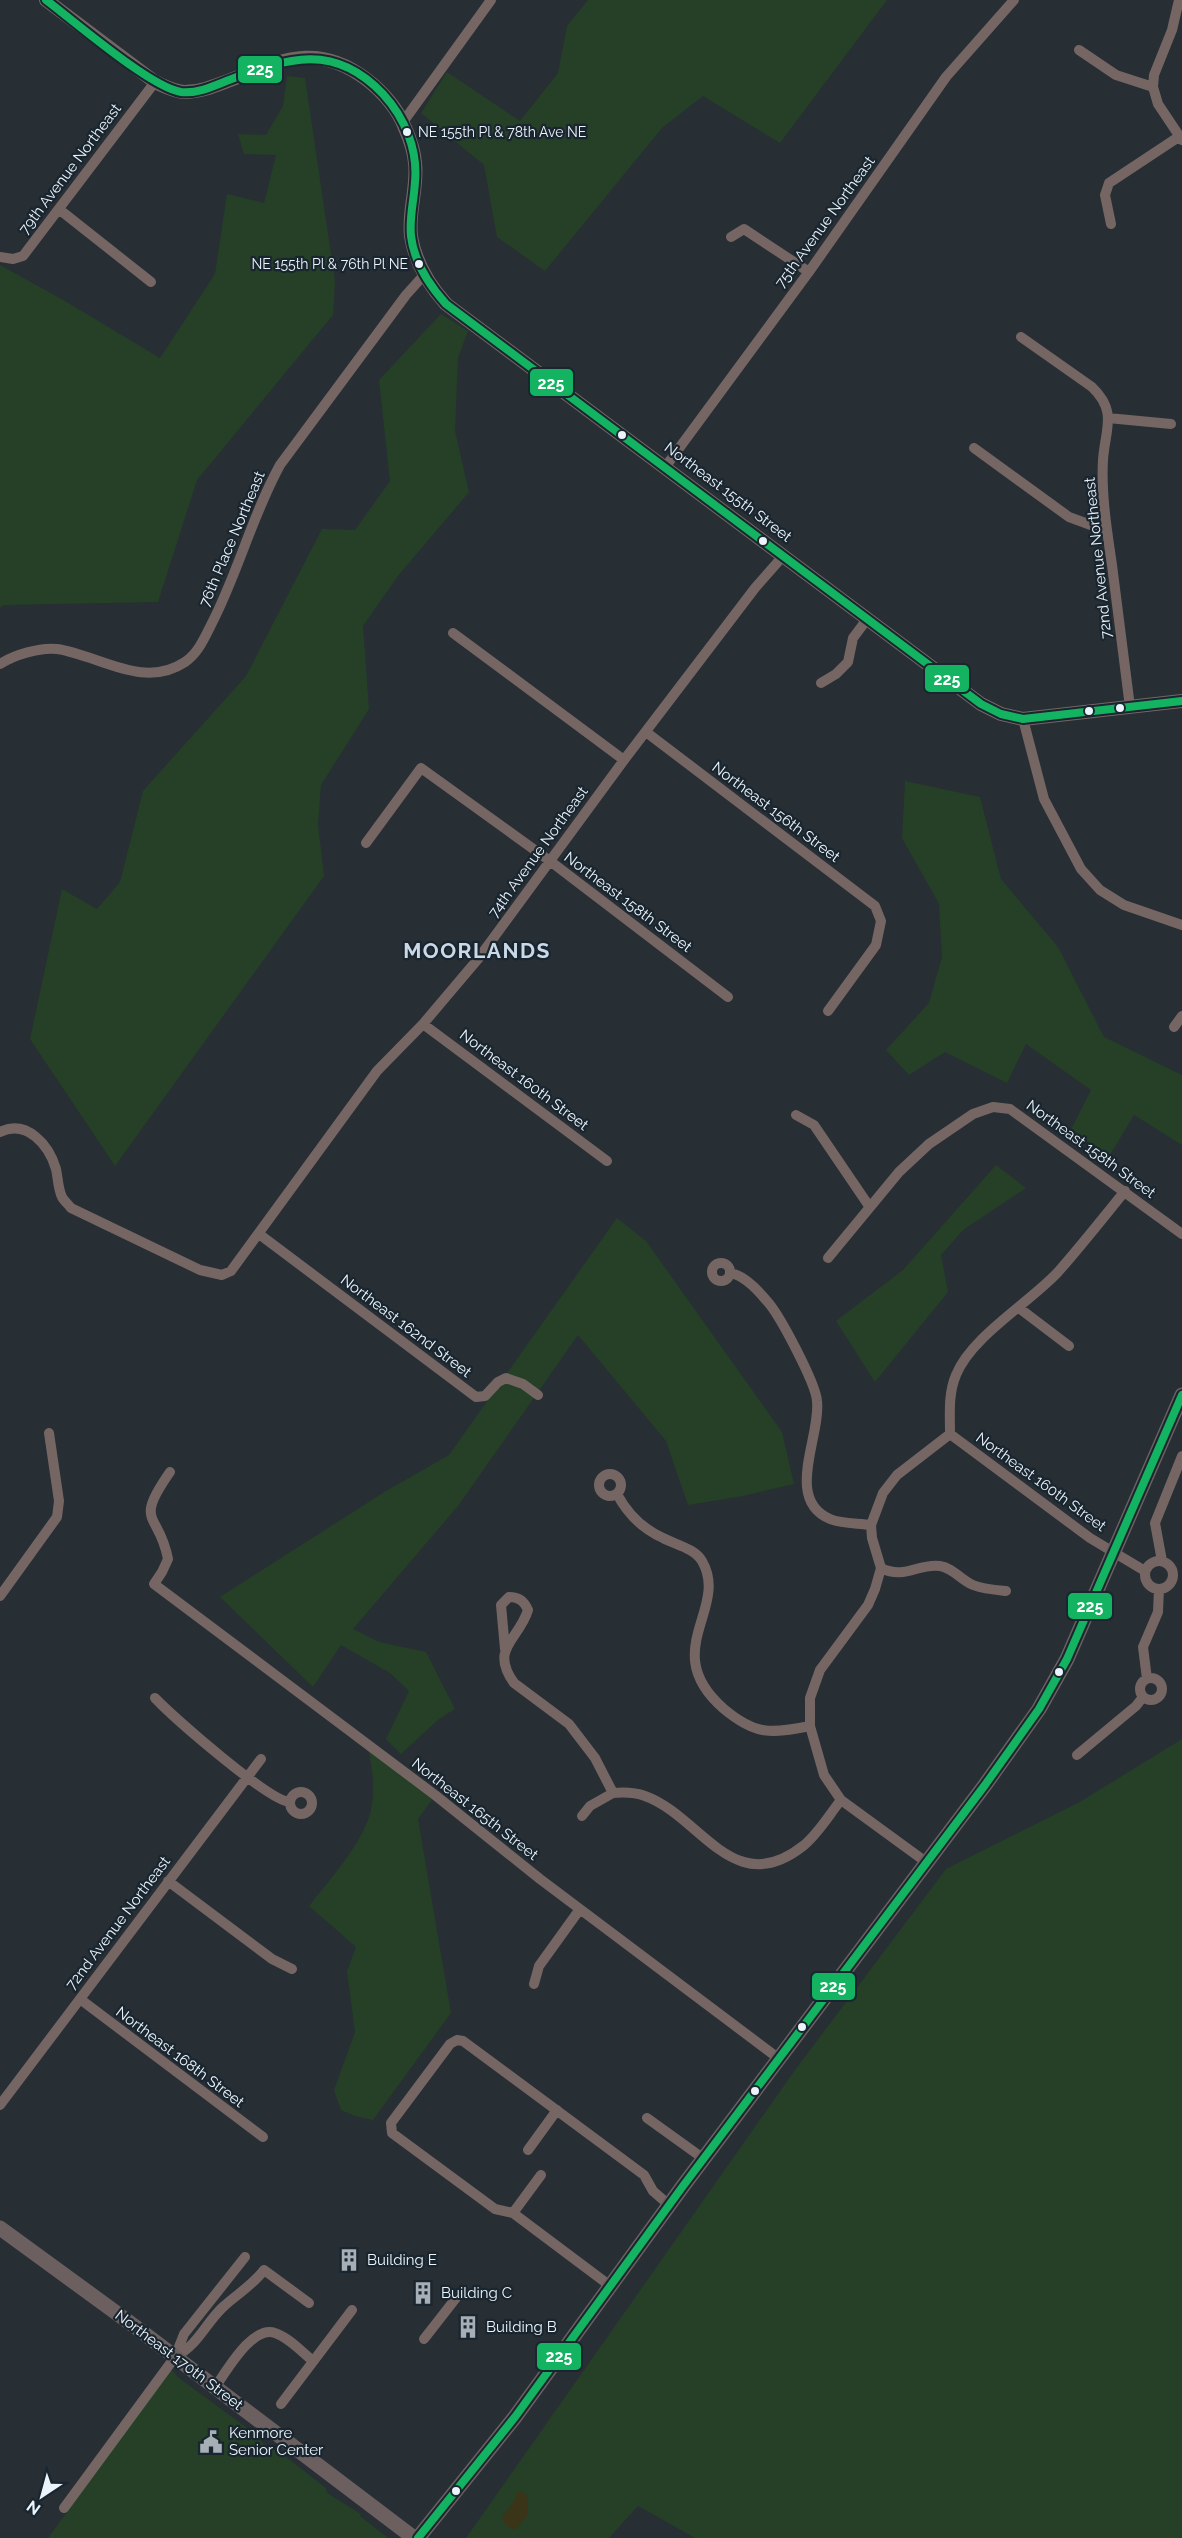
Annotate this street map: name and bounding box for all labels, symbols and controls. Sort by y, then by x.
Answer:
line badge: 225 [237,55,283,84]
text: 225 [247,60,274,79]
street label: 79th Avenue Northeast [15,100,125,238]
place label: NE 155th Pl & 78th Ave NE [418,124,586,140]
marker: NE 155th Pl & 78th Ave NE [401,126,413,138]
street label: 75th Avenue Northeast [771,153,879,291]
place label: NE 155th Pl & 76th Pl NE [252,256,408,272]
marker: NE 155th Pl & 76th Pl NE [413,258,425,270]
line badge: 225 [529,368,574,397]
text: 225 [538,374,565,393]
unlabelled marker [616,429,628,441]
street label: Northeast 155th Street [661,438,795,546]
street label: 76th Place Northeast [195,468,269,610]
street label: 72nd Avenue Northeast [1081,476,1115,640]
unlabelled marker [757,535,769,547]
line badge: 225 [924,664,970,693]
text: 225 [934,670,961,689]
unlabelled marker [1114,702,1126,714]
unlabelled marker [1083,705,1095,717]
street label: Northeast 156th Street [709,758,843,866]
street label: 74th Avenue Northeast [484,783,592,921]
street label: Northeast 158th Street [561,848,695,956]
district label: MOORLANDS [403,938,551,963]
street label: Northeast 160th Street [456,1026,592,1134]
street label: Northeast 158th Street [1023,1096,1159,1202]
street label: Northeast 162nd Street [337,1271,475,1381]
street label: Northeast 160th Street [972,1429,1110,1535]
line badge: 225 [1067,1592,1113,1620]
text: 225 [1077,1597,1104,1616]
unlabelled marker [1053,1666,1065,1678]
street label: Northeast 165th Street [408,1754,542,1864]
street label: 72nd Avenue Northeast [62,1853,174,1993]
line badge: 225 [811,1972,856,2001]
text: 225 [820,1977,847,1996]
street label: Northeast 168th Street [112,2003,248,2111]
unlabelled marker [796,2021,808,2033]
unlabelled marker [749,2085,761,2097]
building icon: Building E [336,2247,362,2273]
place label: Building E [367,2251,437,2269]
building icon: Building C [410,2280,436,2306]
place label: Building C [441,2284,512,2302]
street label: Northeast 170th Street [112,2306,246,2414]
building icon: Building B [455,2314,481,2340]
place label: Building B [486,2318,557,2336]
line badge: 225 [536,2342,582,2371]
text: 225 [546,2347,573,2366]
place label: Kenmore Senior Center [229,2424,324,2459]
public building icon: Kenmore Senior Center [198,2429,224,2455]
north arrow [12,2466,72,2526]
unlabelled marker [450,2485,462,2497]
text: N [23,2496,44,2519]

